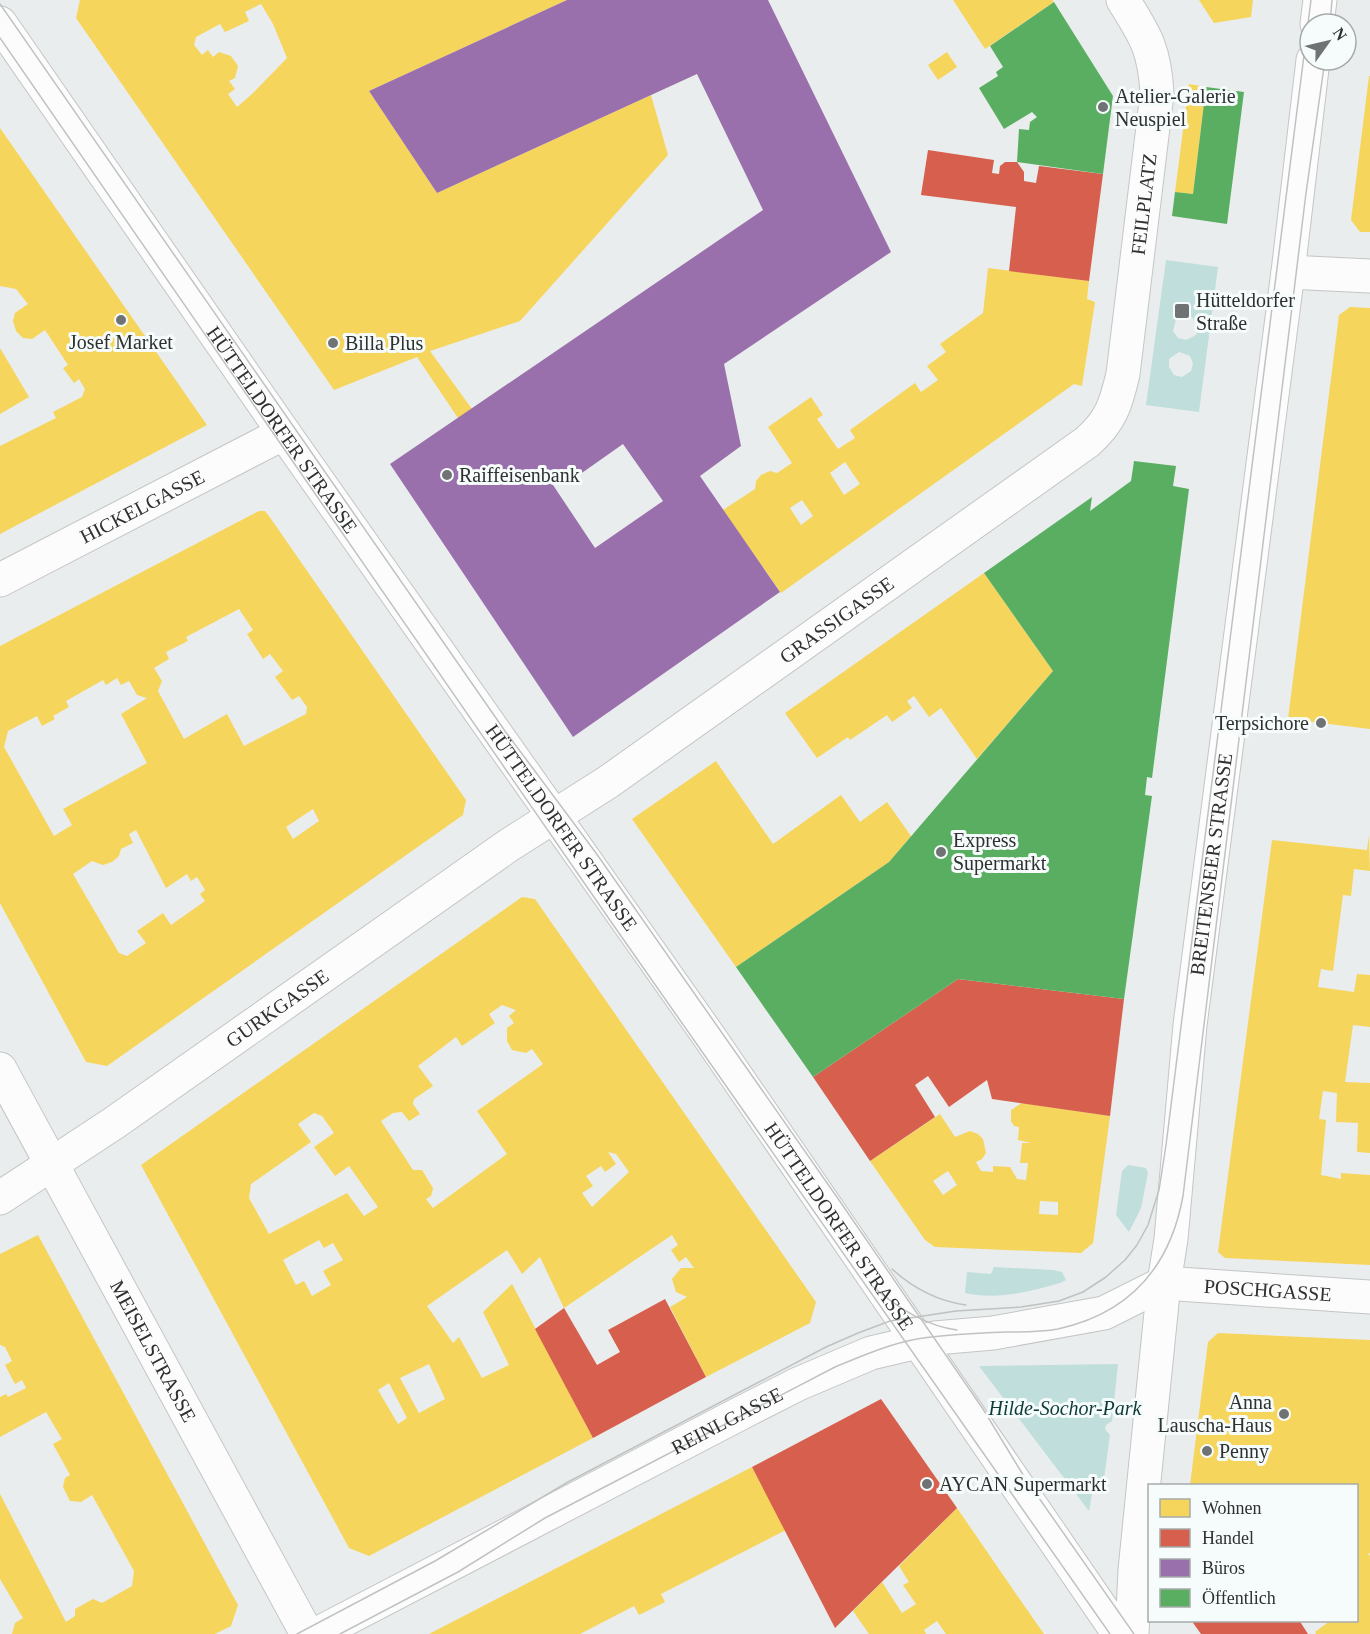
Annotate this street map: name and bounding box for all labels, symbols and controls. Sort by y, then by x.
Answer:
north arrow [1298,12,1358,72]
text: N [1330,24,1351,44]
place label: Atelier-Galerie Neuspiel [1115,85,1236,131]
marker: Atelier-Galerie Neuspiel [1096,100,1110,114]
street label: FEILPLATZ [1127,152,1161,256]
place label: Hütteldorfer Straße [1196,289,1295,334]
marker: Hütteldorfer Straße [1173,302,1191,320]
marker: Josef Market [114,313,128,327]
street label: HÜTTELDORFER STRASSE [202,322,362,537]
place label: Josef Market [69,331,173,353]
place label: Billa Plus [345,332,424,354]
marker: Billa Plus [326,336,340,350]
place label: Raiffeisenbank [459,464,580,486]
street label: HICKELGASSE [76,465,208,548]
marker: Raiffeisenbank [440,468,454,482]
street label: GRASSIGASSE [775,572,898,668]
place label: Terpsichore [1215,712,1309,735]
marker: Terpsichore [1314,716,1328,730]
street label: HÜTTELDORFER STRASSE [481,720,642,935]
street label: BREITENSEER STRASSE [1186,752,1236,977]
place label: Express Supermarkt [953,829,1047,875]
marker: Express Supermarkt [934,845,948,859]
street label: GURKGASSE [222,965,333,1052]
street label: HÜTTELDORFER STRASSE [760,1118,918,1334]
street label: POSCHGASSE [1203,1275,1332,1305]
street label: MEISELSTRASSE [106,1276,201,1426]
street label: REINLGASSE [667,1383,786,1458]
place label: Anna Lauscha-Haus [1158,1391,1272,1436]
park label: Hilde-Sochor-Park [988,1397,1143,1419]
marker: Anna Lauscha-Haus [1277,1407,1291,1421]
place label: Penny [1219,1440,1269,1463]
marker: Penny [1200,1444,1214,1458]
place label: AYCAN Supermarkt [939,1473,1107,1496]
marker: AYCAN Supermarkt [920,1477,934,1491]
legend [1148,1484,1358,1622]
text: Wohnen [1202,1498,1262,1518]
text: Handel [1202,1528,1254,1548]
text: Büros [1202,1558,1245,1578]
text: Öffentlich [1202,1588,1276,1608]

